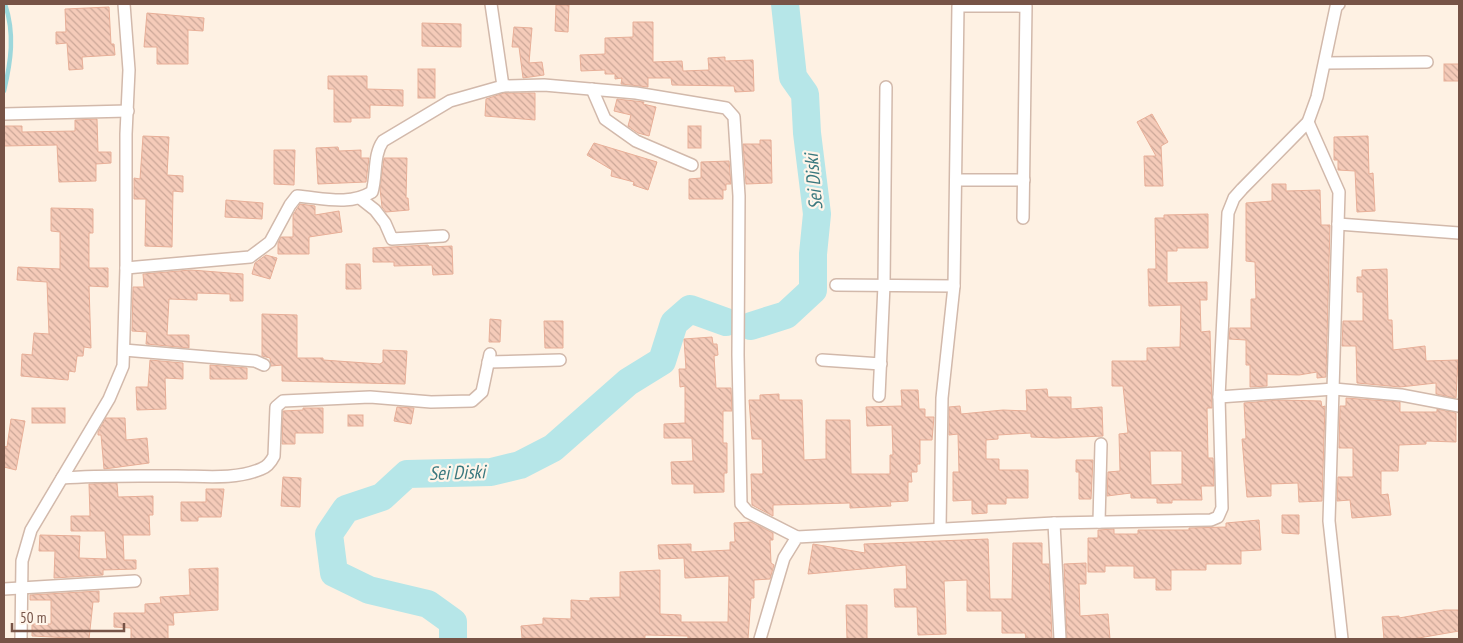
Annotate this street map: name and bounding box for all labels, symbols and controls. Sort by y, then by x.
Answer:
water label: Sei Diski [798,150,827,211]
water label: Sei Diski [429,459,488,485]
scale bar [12,600,125,632]
text: 50 m [20,608,46,627]

